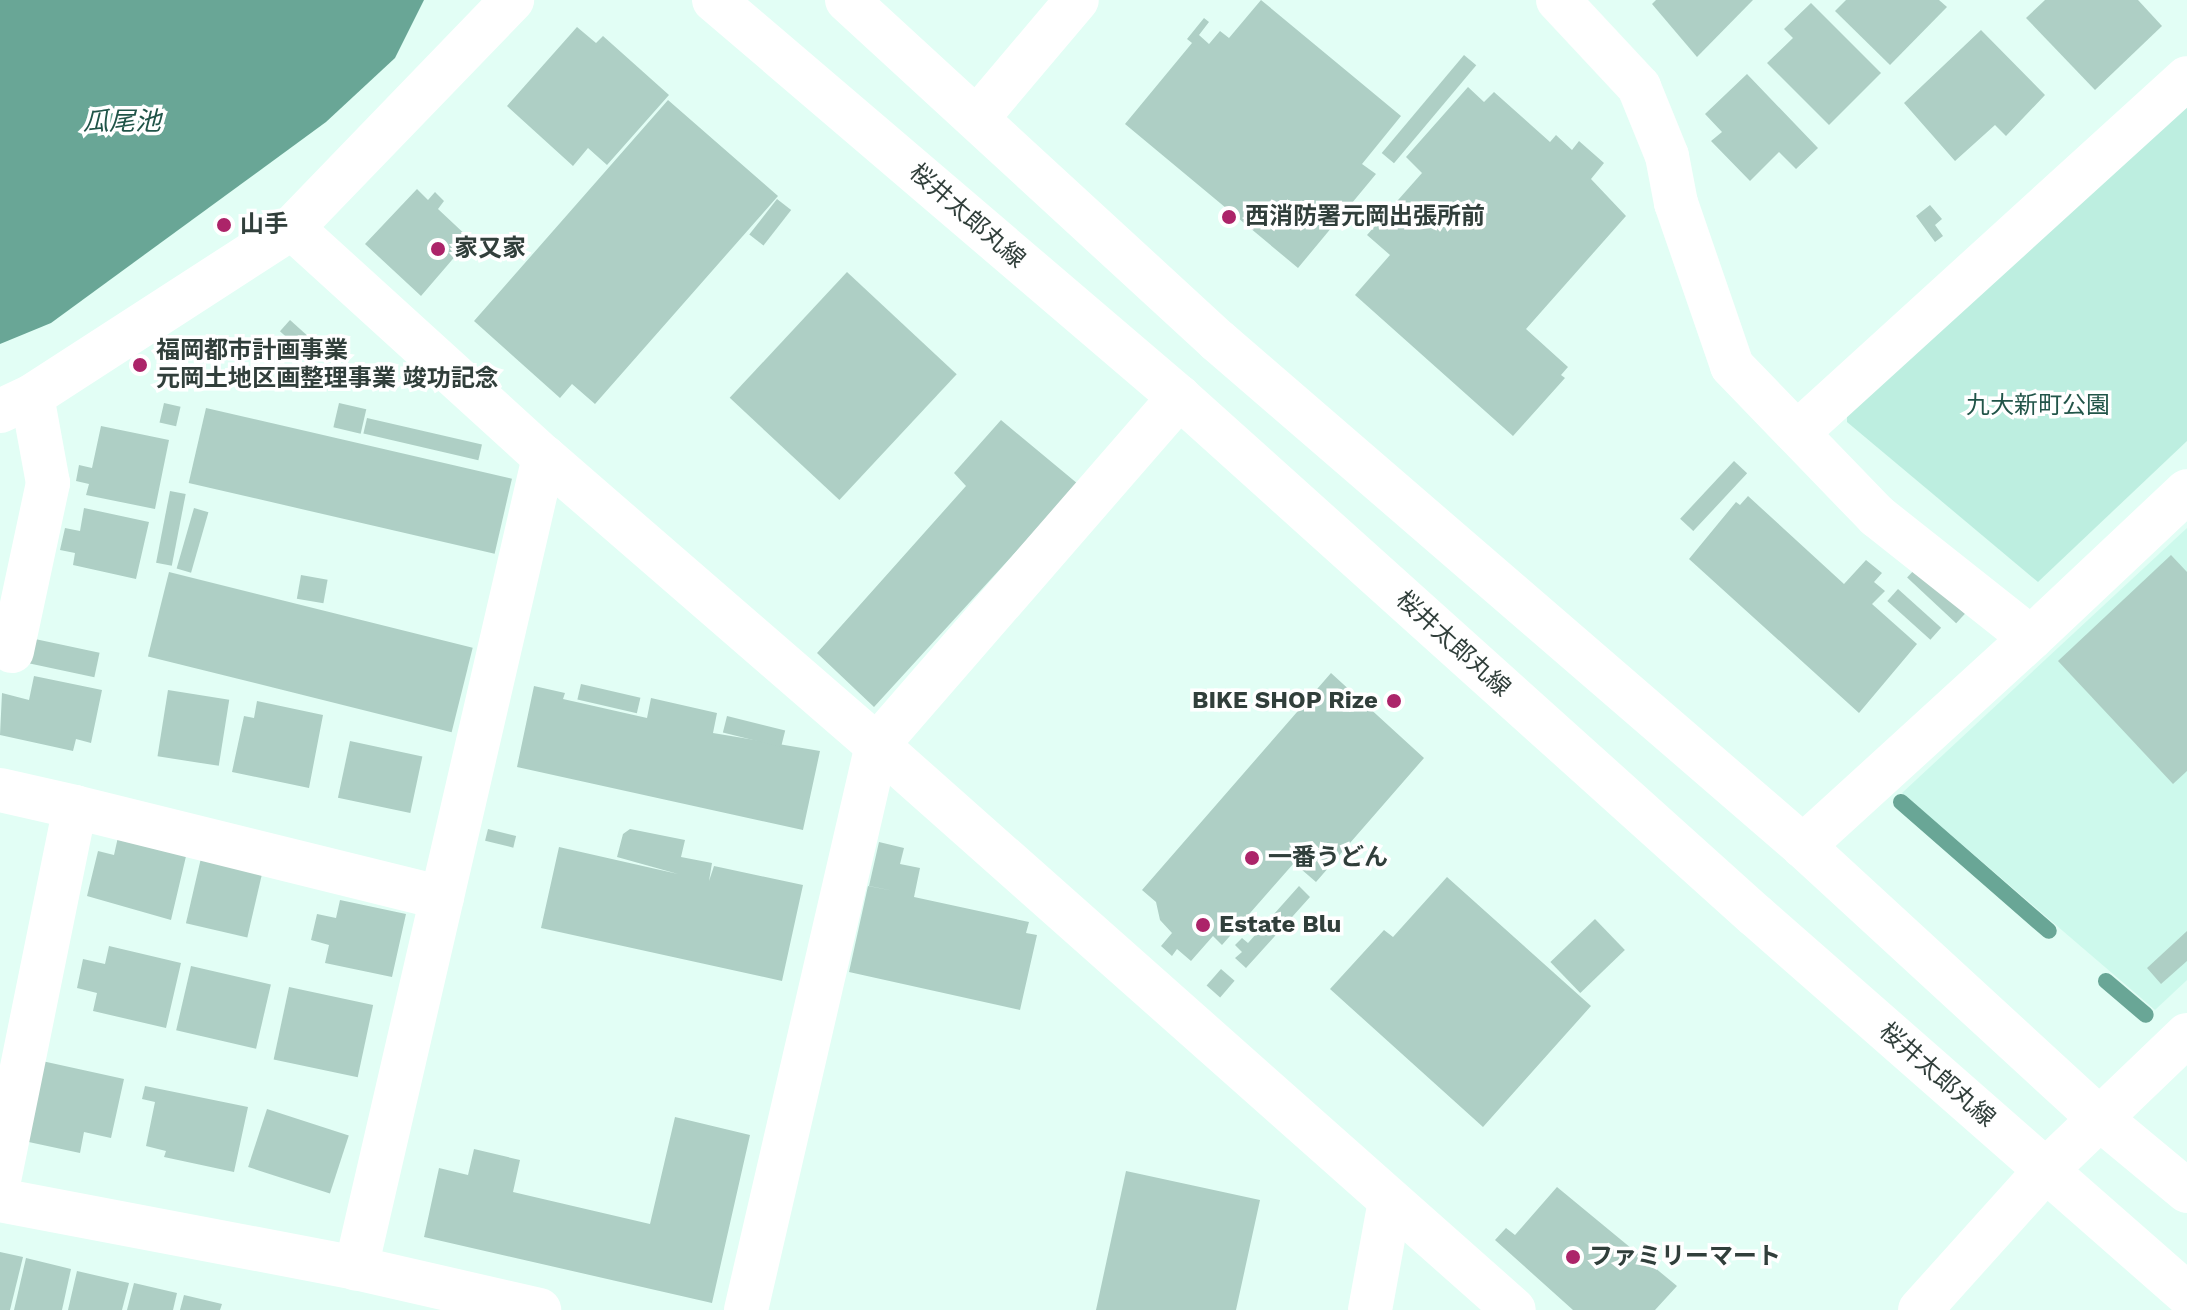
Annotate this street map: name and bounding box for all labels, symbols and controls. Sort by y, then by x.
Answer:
water label: 瓜尾池 [83,106,161,138]
street label: 桜井太郎丸線 [903,158,1031,274]
place label: 西消防署元岡出張所前 [1245,203,1485,231]
marker: 西消防署元岡出張所前 [1220,208,1238,226]
place label: 山手 [240,211,288,239]
marker: 山手 [215,216,233,234]
place label: 家又家 [454,235,526,263]
marker: 家又家 [429,240,447,258]
place label: 福岡都市計画事業 元岡土地区画整理事業 竣功記念 [156,337,499,393]
marker: 福岡都市計画事業 元岡土地区画整理事業 竣功記念 [131,356,149,374]
park label: 九大新町公園 [1966,392,2110,420]
street label: 桜井太郎丸線 [1390,585,1516,703]
place label: BIKE SHOP Rize [1192,687,1378,715]
marker: BIKE SHOP Rize [1385,692,1403,710]
place label: 一番うどん [1268,844,1388,872]
marker: 一番うどん [1243,849,1261,867]
place label: Estate Blu [1219,911,1341,939]
marker: Estate Blu [1194,916,1212,934]
street label: 桜井太郎丸線 [1873,1017,2001,1133]
place label: ファミリーマート [1589,1243,1781,1271]
marker: ファミリーマート [1564,1248,1582,1266]

